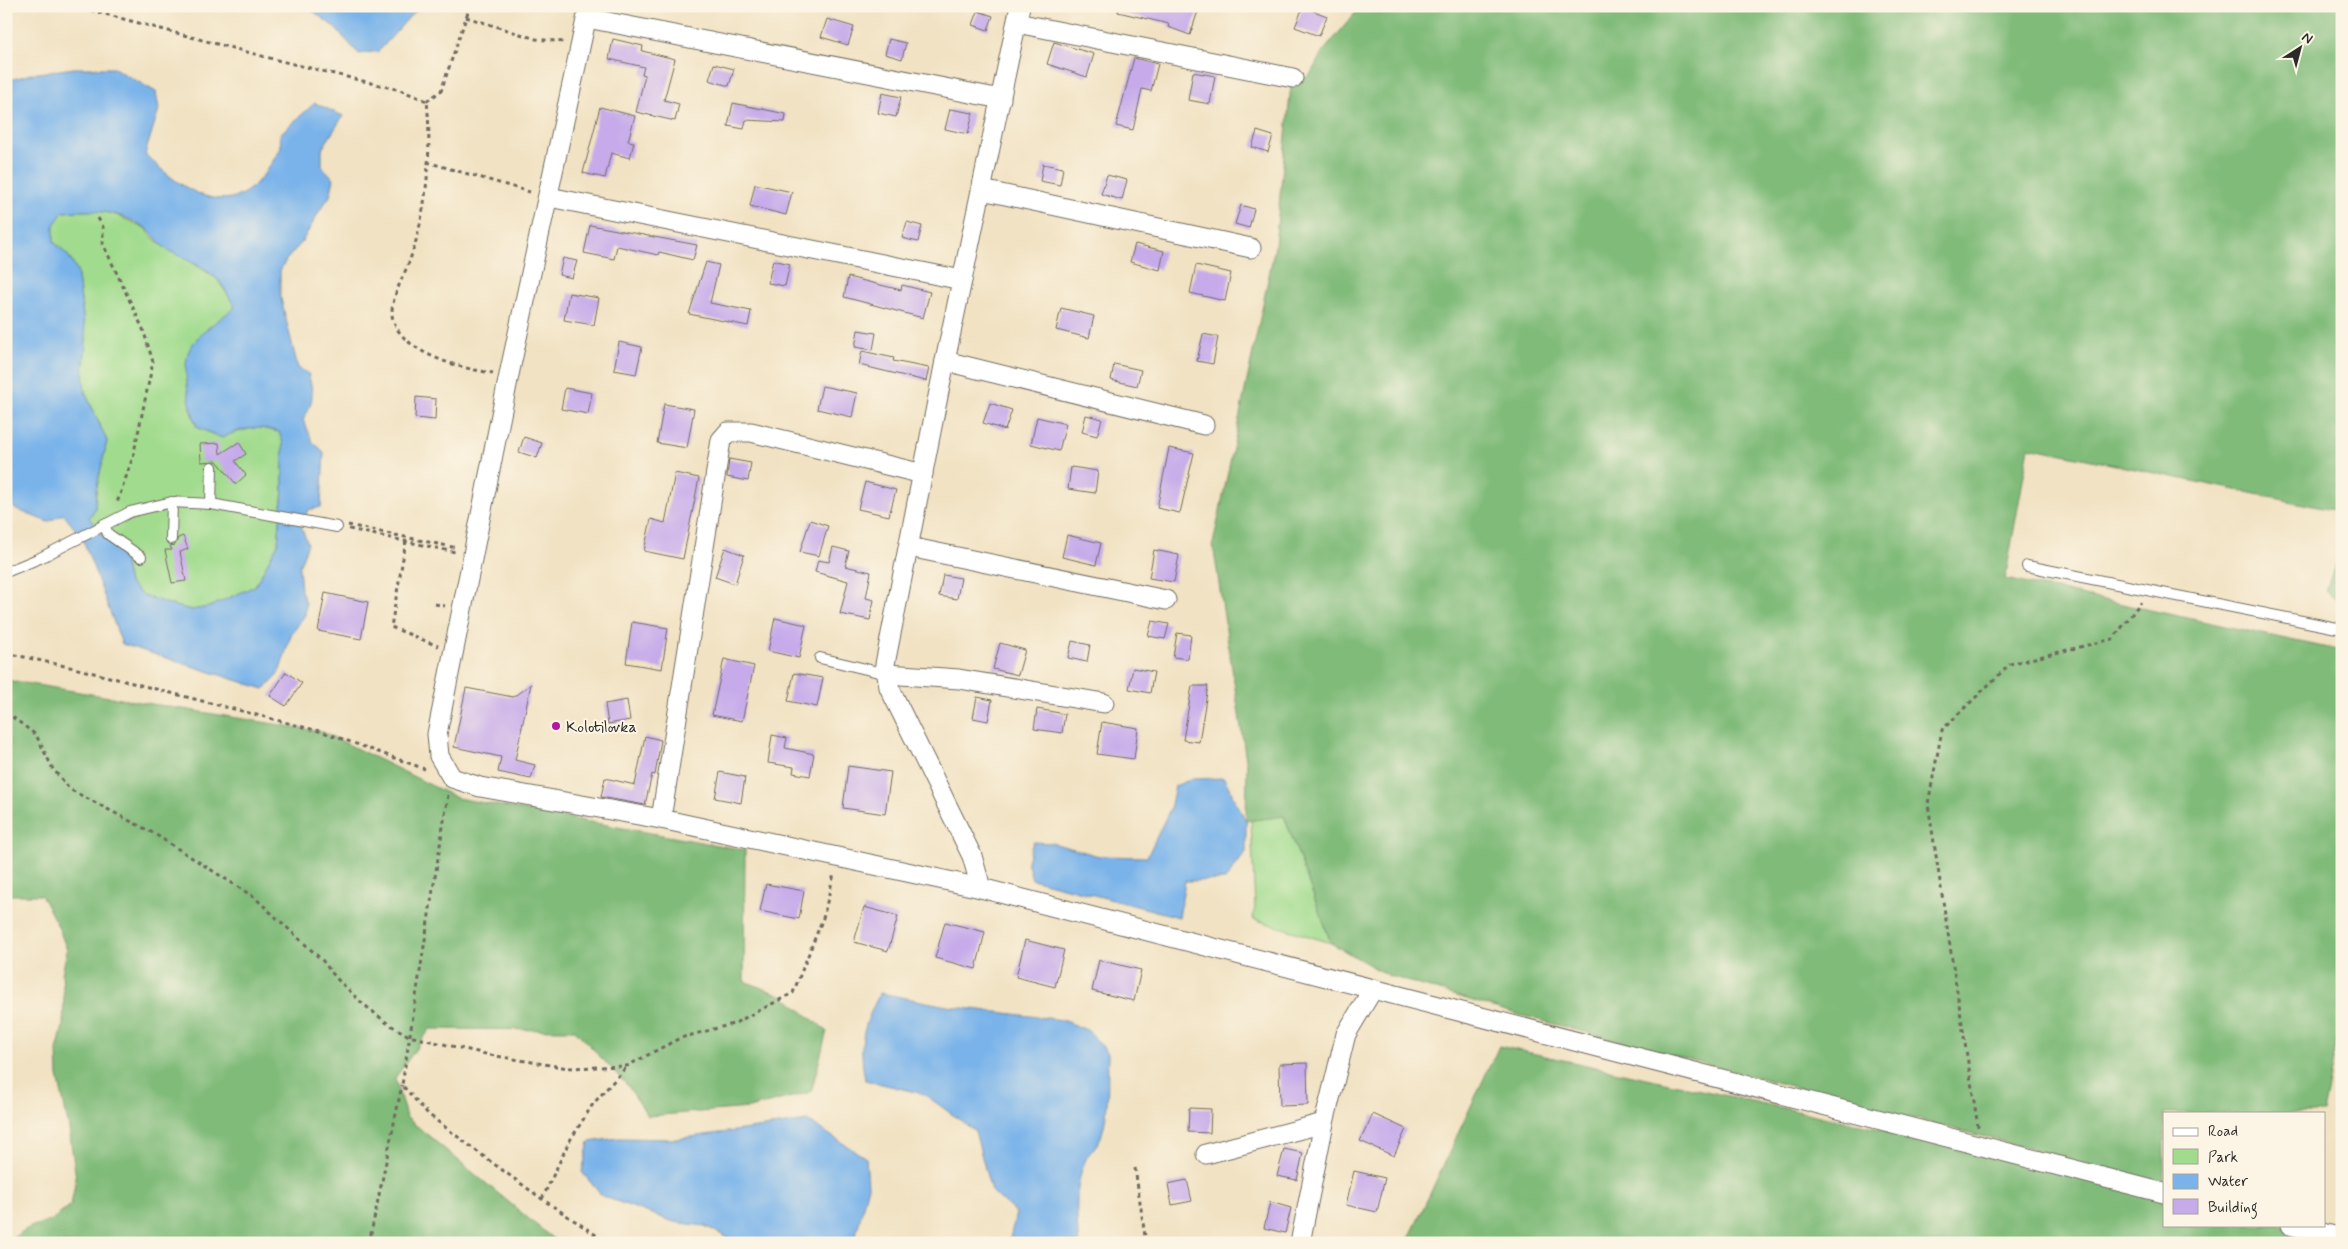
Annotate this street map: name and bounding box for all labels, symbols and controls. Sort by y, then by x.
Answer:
north arrow [2276,22,2326,72]
text: N [2298,28,2316,48]
place label: Kolotilovka [566,717,637,738]
marker: Kolotilovka [550,720,562,732]
legend [2163,1112,2326,1226]
text: Road [2208,1122,2238,1142]
text: Park [2208,1148,2238,1168]
text: Water [2208,1172,2248,1192]
text: Building [2208,1198,2258,1219]

